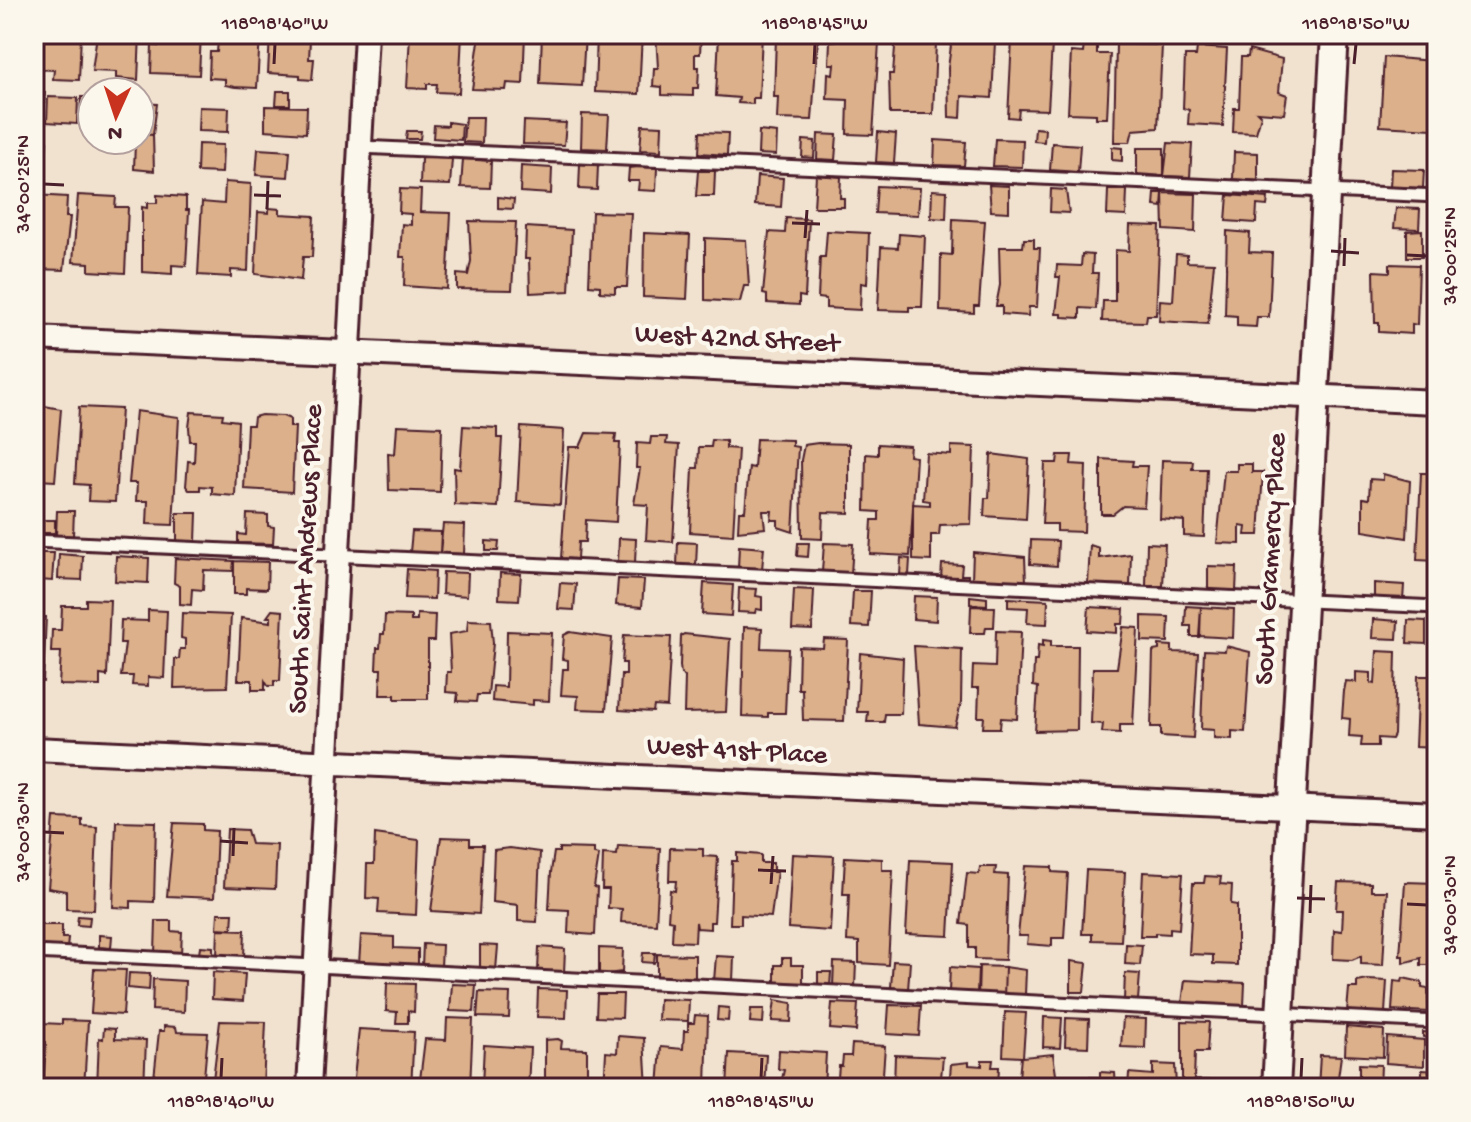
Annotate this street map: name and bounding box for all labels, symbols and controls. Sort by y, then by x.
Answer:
text: 118°18'40"W [221,14,328,37]
text: 118°18'45"W [761,14,868,37]
text: 118°18'50"W [1301,14,1410,37]
north arrow [76,76,156,156]
text: N [107,119,123,145]
text: 34°00'25"N [14,135,37,234]
text: 34°00'25"N [1441,207,1464,306]
street label: West 42nd Street [634,318,843,362]
street label: South Saint Andrews Place [282,403,332,715]
street label: South Gramercy Place [1249,432,1295,686]
street label: West 41st Place [646,731,829,773]
text: 34°00'30"N [14,782,37,883]
text: 34°00'30"N [1441,855,1464,956]
text: 118°18'40"W [167,1092,274,1115]
text: 118°18'45"W [707,1092,814,1115]
text: 118°18'50"W [1246,1092,1355,1115]

